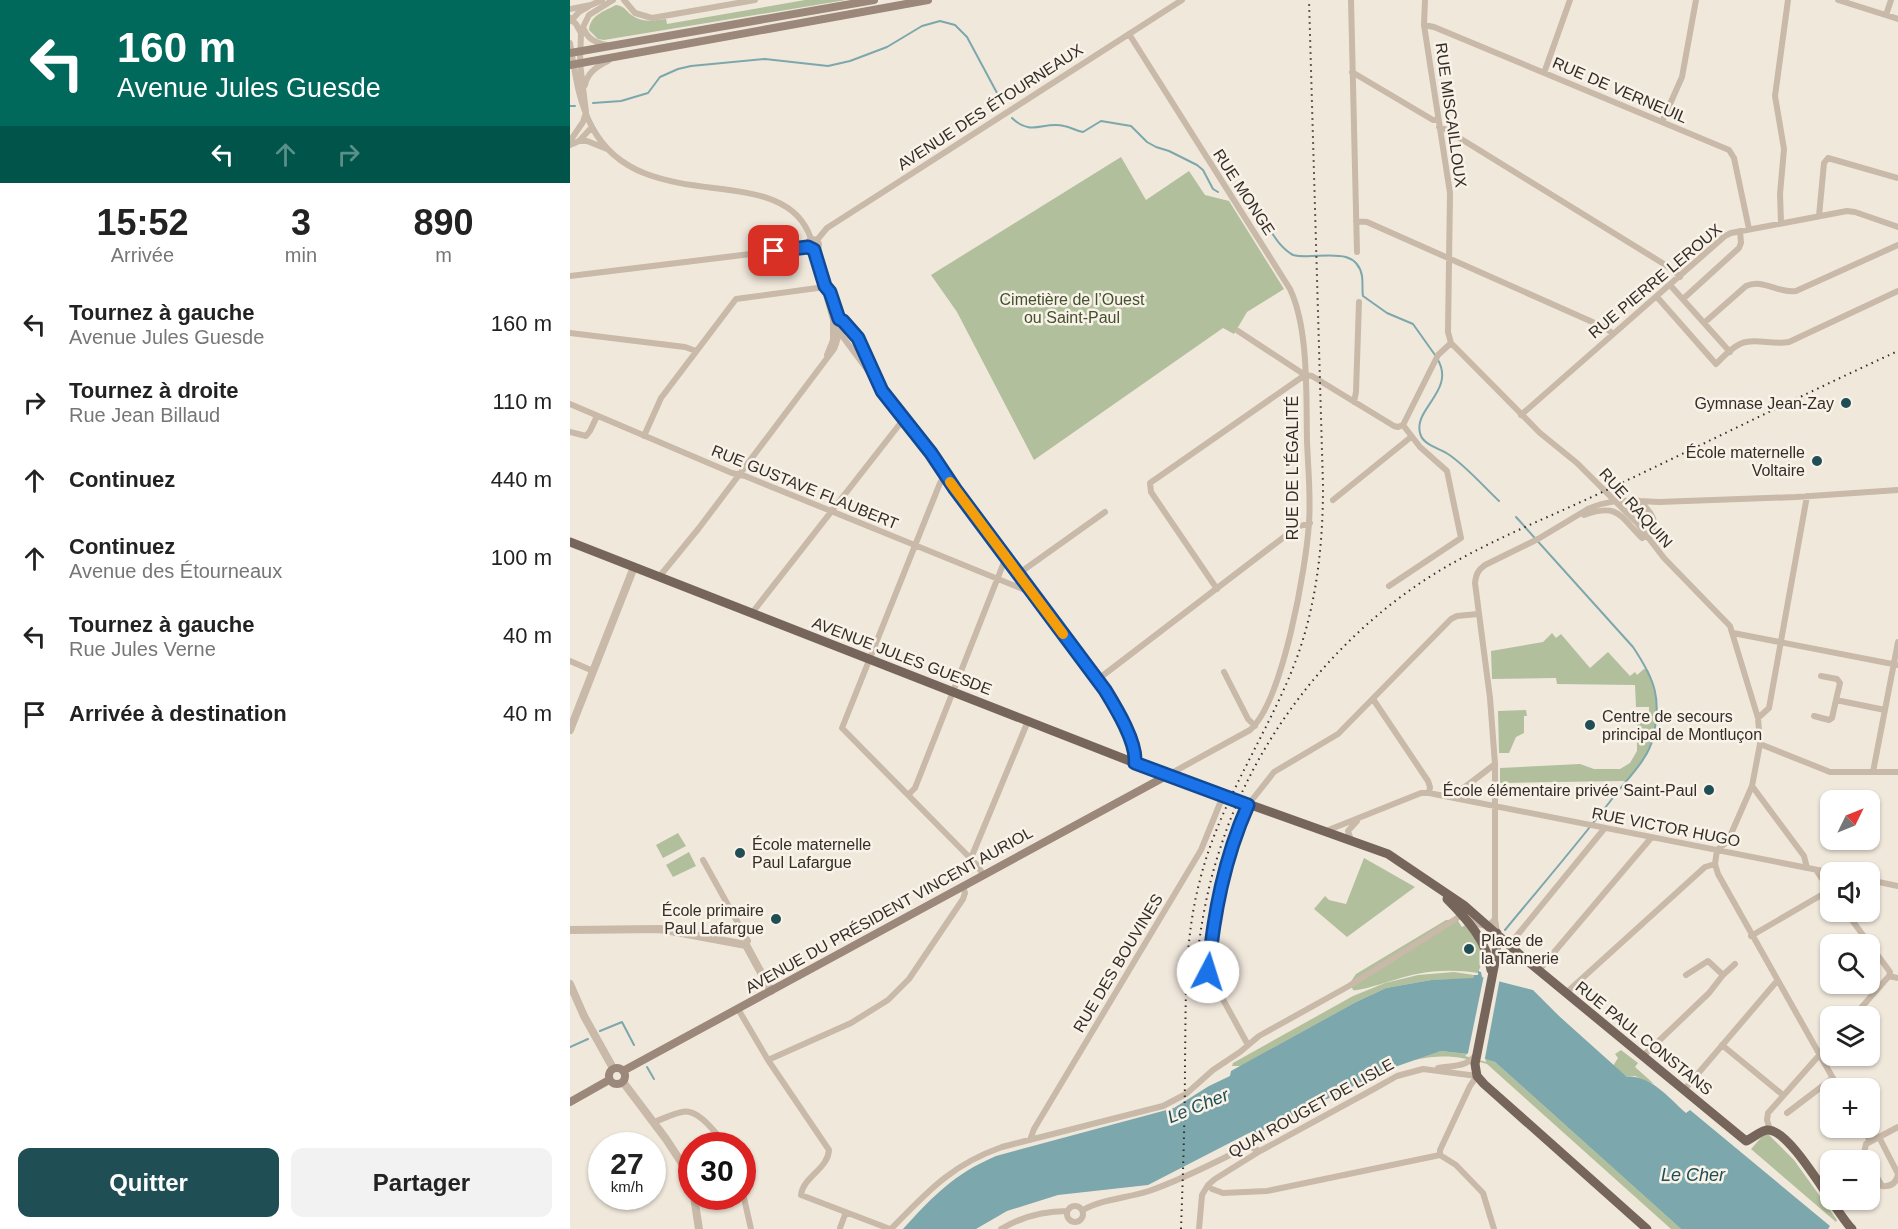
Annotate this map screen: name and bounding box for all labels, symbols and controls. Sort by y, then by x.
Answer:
icon: left [18,24,96,102]
text: 160 m [117,24,236,71]
street label: AVENUE DES ÉTOURNEAUX [894,40,1086,173]
street label: RUE MISCAILLOUX [1432,42,1470,189]
street label: RUE DE VERNEUIL [1550,54,1690,126]
text: Avenue Jules Guesde [117,73,381,103]
icon: left [206,138,239,171]
icon: ahead [269,138,302,171]
icon: right [332,138,365,171]
street label: RUE MONGE [1210,146,1278,238]
text: 15:52 [96,202,188,243]
text: 3 [291,202,311,243]
text: 890 [413,202,474,243]
street label: RUE PIERRE LEROUX [1585,220,1725,342]
pin [748,225,799,276]
icon: arrive [757,234,790,267]
text: Arrivée [111,244,174,266]
text: min [285,244,317,266]
text: m [435,244,452,266]
park label: Cimetière de l’Ouest ou Saint-Paul [1000,291,1145,326]
text: Tournez à gauche [69,300,254,325]
icon: left [18,308,51,341]
text: 160 m [491,311,552,336]
text: Avenue Jules Guesde [69,326,264,348]
text: Tournez à droite [69,378,239,403]
icon: right [18,386,51,419]
text: 110 m [492,389,552,414]
place label: Gymnase Jean-Zay [1694,395,1834,412]
street label: RUE DE L'ÉGALITÉ [1283,396,1301,540]
marker: Gymnase Jean-Zay [1839,396,1853,410]
text: Rue Jean Billaud [69,404,220,426]
street label: RUE GUSTAVE FLAUBERT [709,442,901,532]
place label: École maternelle Voltaire [1686,443,1805,479]
marker: École maternelle Voltaire [1810,454,1824,468]
icon: ahead [18,464,51,497]
street label: RUE RAQUIN [1596,465,1676,551]
text: Continuez [69,467,175,492]
text: 440 m [491,467,552,492]
text: Continuez [69,534,175,559]
icon: ahead [18,542,51,575]
text: 100 m [491,545,552,570]
text: Avenue des Étourneaux [69,560,282,582]
text: Tournez à gauche [69,612,254,637]
street label: AVENUE JULES GUESDE [810,614,994,698]
icon: left [18,620,51,653]
text: 40 m [503,623,552,648]
text: Rue Jules Verne [69,638,216,660]
icon: arrive [18,698,51,731]
text: Arrivée à destination [69,701,287,726]
text: 40 m [503,701,552,726]
place label: Centre de secours principal de Montluçon [1602,708,1762,743]
marker: Centre de secours principal de Montluçon [1583,718,1597,732]
place label: École élémentaire privée Saint-Paul [1443,781,1697,799]
marker: École élémentaire privée Saint-Paul [1702,783,1716,797]
north arrow [1820,790,1880,850]
map controls [1820,790,1880,1210]
street label: RUE VICTOR HUGO [1590,804,1742,850]
street label: AVENUE DU PRÉSIDENT VINCENT AURIOL [742,823,1036,996]
place label: École maternelle Paul Lafargue [752,835,871,871]
marker: École maternelle Paul Lafargue [733,846,747,860]
button: sound [1820,862,1880,922]
street label: RUE DES BOUVINES [1070,891,1166,1035]
place label: École primaire Paul Lafargue [662,901,764,937]
marker: École primaire Paul Lafargue [769,912,783,926]
place label: Place de la Tannerie [1481,932,1559,967]
button: search [1820,934,1880,994]
position arrow [1176,940,1240,1004]
marker: Place de la Tannerie [1462,942,1476,956]
street label: RUE PAUL CONSTANS [1572,978,1716,1098]
button: layers [1820,1006,1880,1066]
street label: QUAI ROUGET DE LISLE [1225,1055,1397,1161]
button: + [1820,1078,1880,1138]
water label: Le Cher [1165,1084,1232,1127]
speed limit sign: 30 [678,1132,756,1210]
text: 27 [610,1147,644,1180]
button: Quitter [18,1148,279,1217]
button: Partager [291,1148,552,1217]
button: − [1820,1150,1880,1210]
water label: Le Cher [1661,1165,1726,1185]
text: km/h [611,1178,643,1195]

